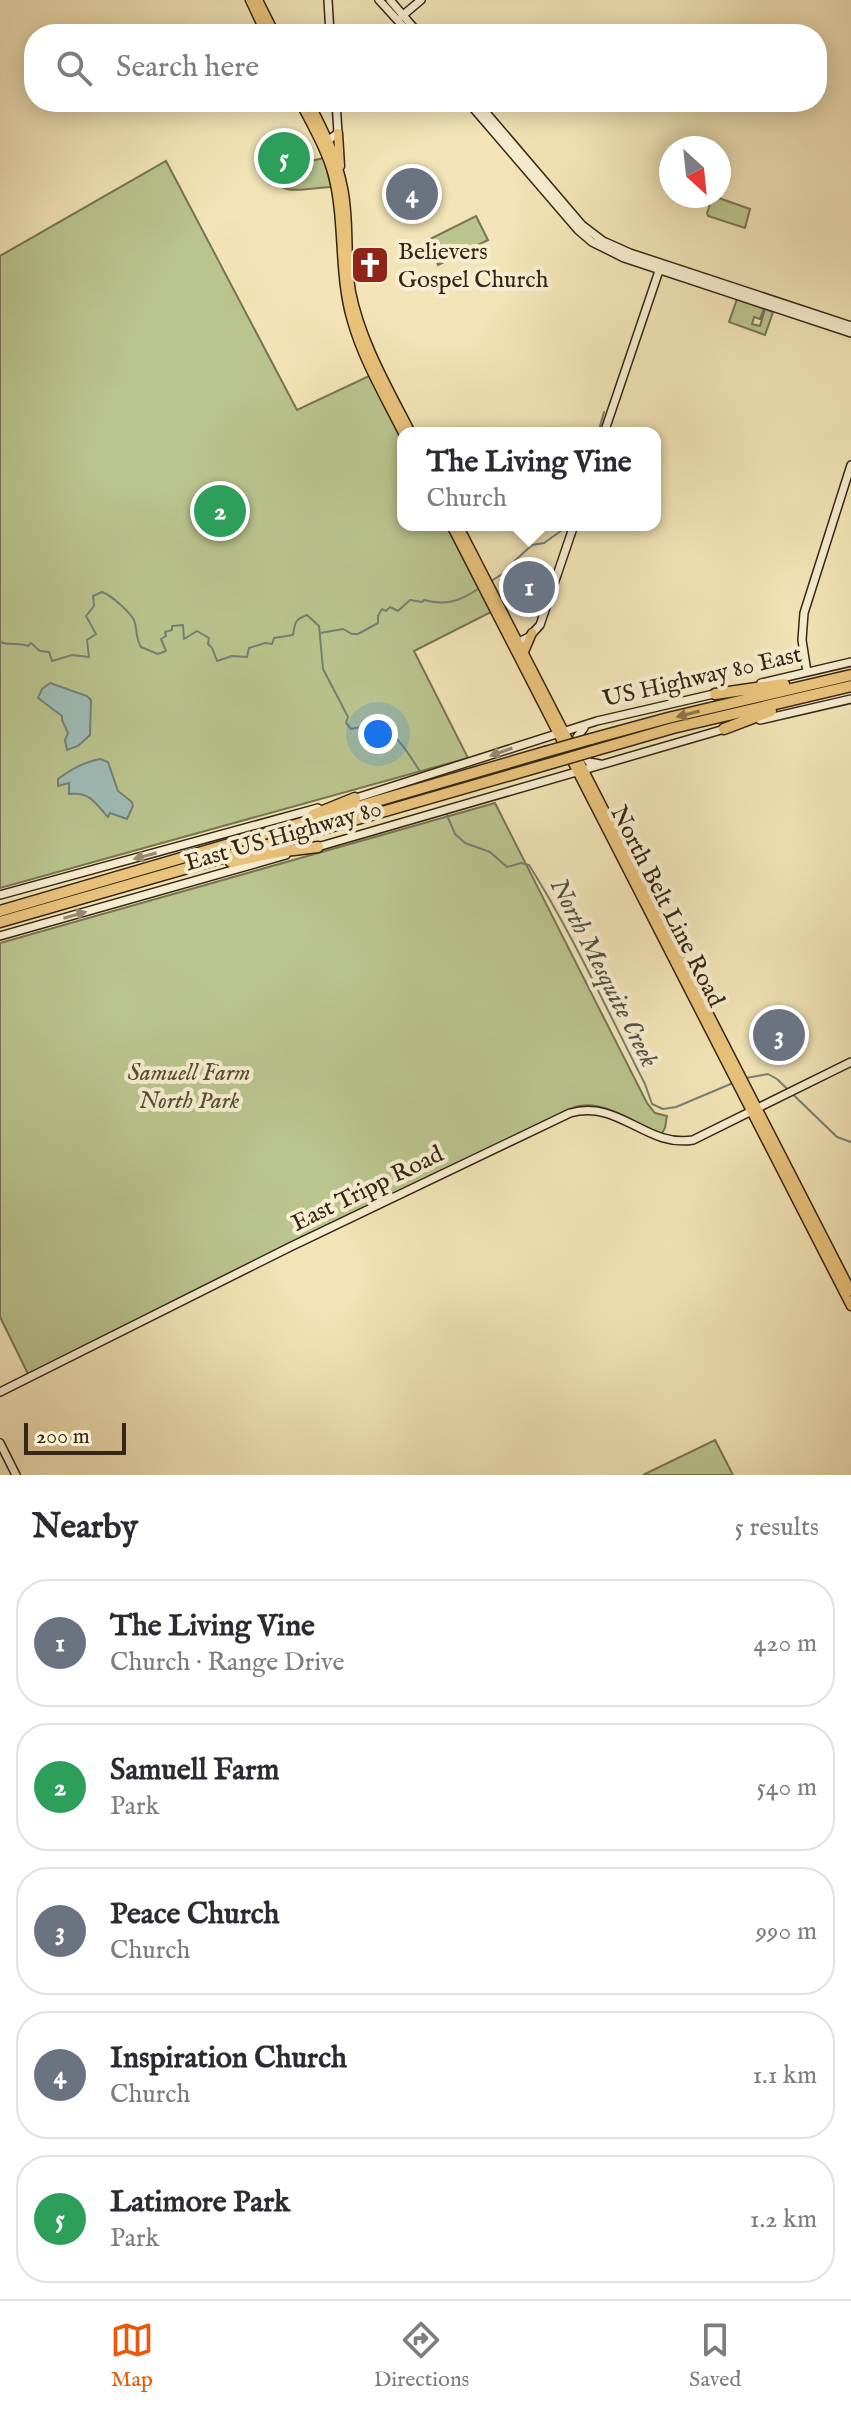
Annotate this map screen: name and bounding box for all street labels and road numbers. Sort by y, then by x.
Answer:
street label: US Highway 80 East [600,639,805,715]
street label: East US Highway 80 [181,794,385,879]
street label: North Belt Line Road [603,801,731,1013]
street label: East Tripp Road [287,1139,449,1239]

